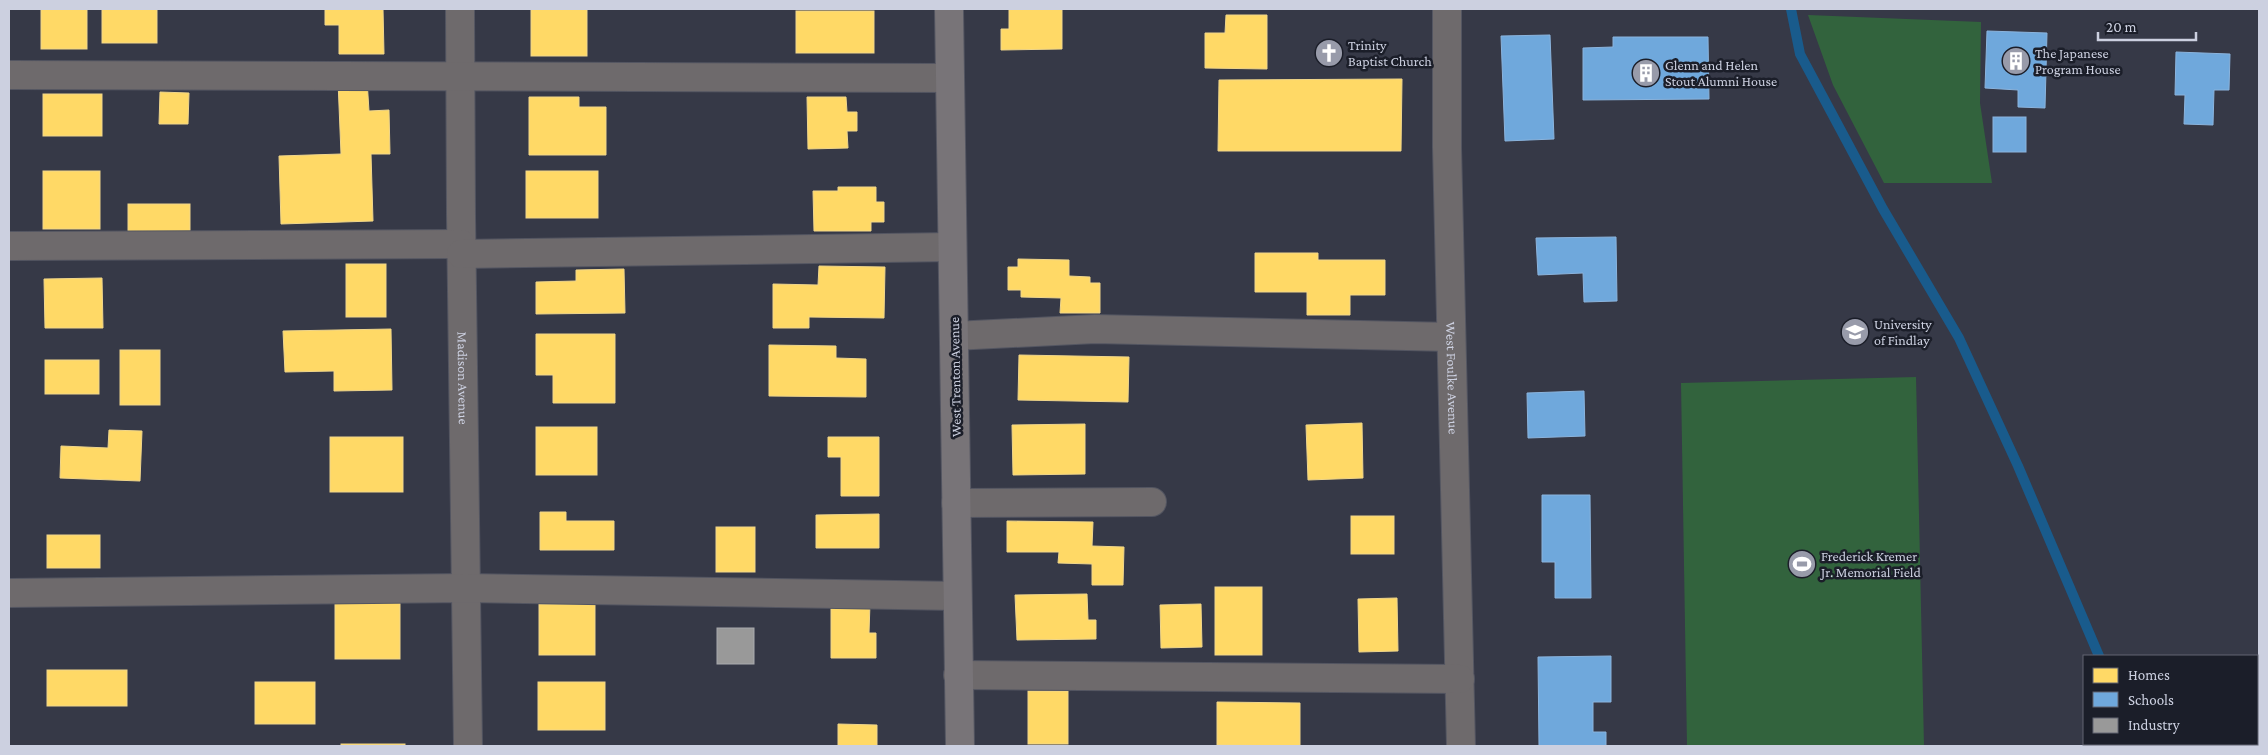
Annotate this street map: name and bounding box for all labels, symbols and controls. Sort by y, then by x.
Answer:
scale bar [2098,10,2196,42]
text: 20 m [2106,19,2137,35]
place label: Trinity Baptist Church [1348,37,1432,69]
church icon: Trinity Baptist Church [1314,38,1344,68]
place label: The Japanese Program House [2035,45,2121,77]
building icon: The Japanese Program House [2001,46,2031,76]
place label: Glenn and Helen Stout Alumni House [1665,57,1777,89]
building icon: Glenn and Helen Stout Alumni House [1631,58,1661,88]
place label: University of Findlay [1874,316,1932,348]
street label: West Trenton Avenue [946,317,964,437]
school or university icon: University of Findlay [1840,317,1870,347]
street label: West Foulke Avenue [1443,322,1462,434]
street label: Madison Avenue [455,331,472,425]
place label: Frederick Kremer Jr. Memorial Field [1819,548,1921,580]
sports icon: Frederick Kremer Jr. Memorial Field [1787,549,1817,579]
legend [2083,655,2258,745]
text: Homes [2128,667,2170,683]
text: Schools [2128,692,2174,708]
text: Industry [2128,717,2180,734]

